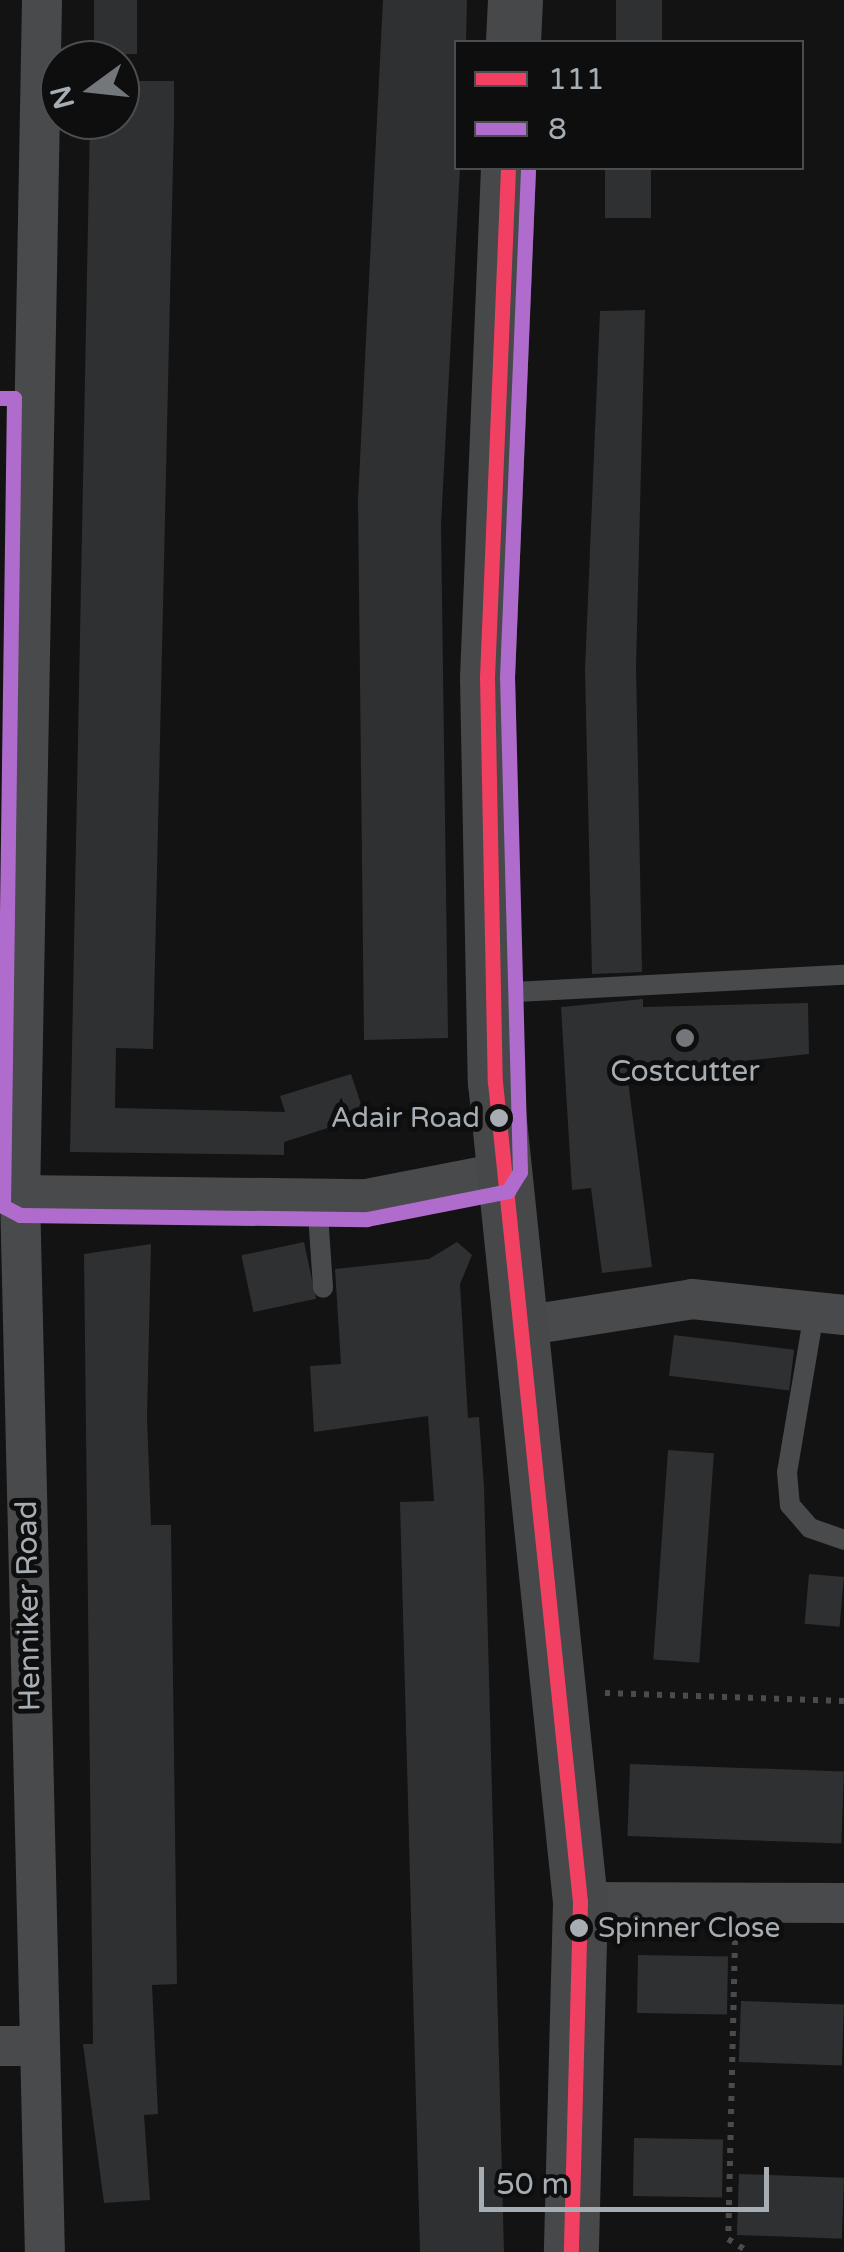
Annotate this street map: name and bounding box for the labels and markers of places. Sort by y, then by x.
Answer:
marker: Costcutter [674,1027,696,1049]
place label: Costcutter [610,1054,760,1090]
place label: Adair Road [331,1101,480,1135]
marker: Adair Road [489,1108,509,1128]
place label: Spinner Close [598,1911,780,1945]
marker: Spinner Close [569,1918,589,1938]

